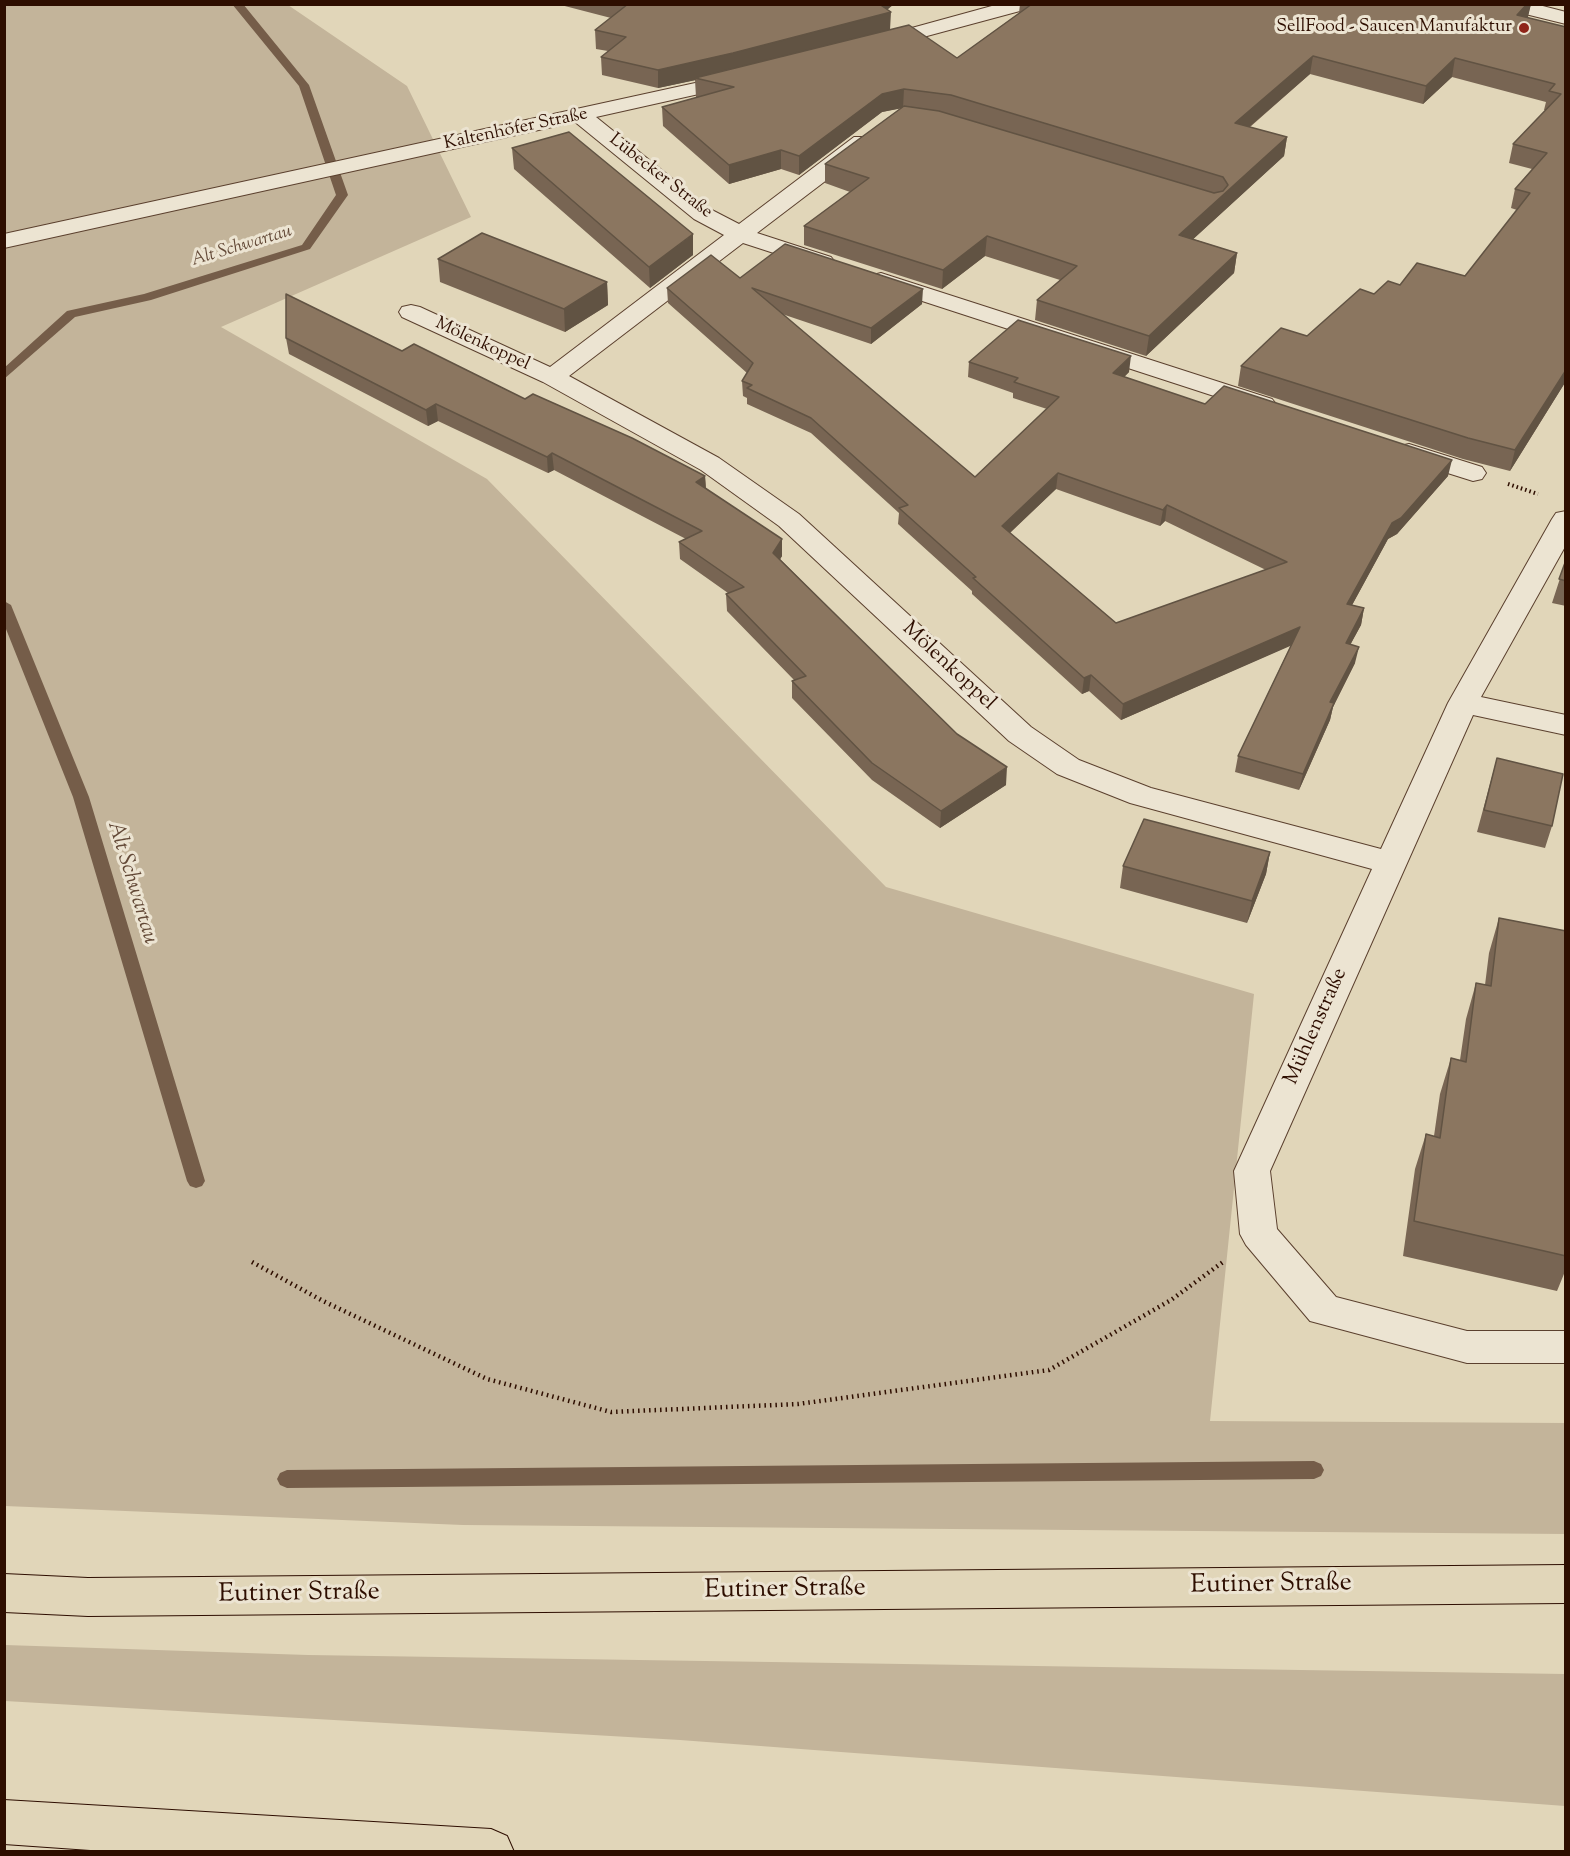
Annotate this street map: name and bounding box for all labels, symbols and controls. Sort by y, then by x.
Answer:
place label: SellFood - Saucen Manufaktur [1276,17,1512,39]
marker: SellFood - Saucen Manufaktur [1517,21,1531,35]
street label: Kaltenhöfer Straße [442,104,590,156]
street label: Lübecker Straße [604,130,716,224]
water label: Alt Schwartau [189,221,295,273]
street label: Mölenkoppel [431,314,533,376]
street label: Mölenkoppel [896,617,1000,717]
water label: Alt Schwartau [100,818,162,948]
street label: Mühlenstraße [1280,965,1354,1089]
street label: Eutiner Straße [1190,1569,1352,1603]
street label: Eutiner Straße [704,1574,866,1608]
street label: Eutiner Straße [218,1578,380,1612]

